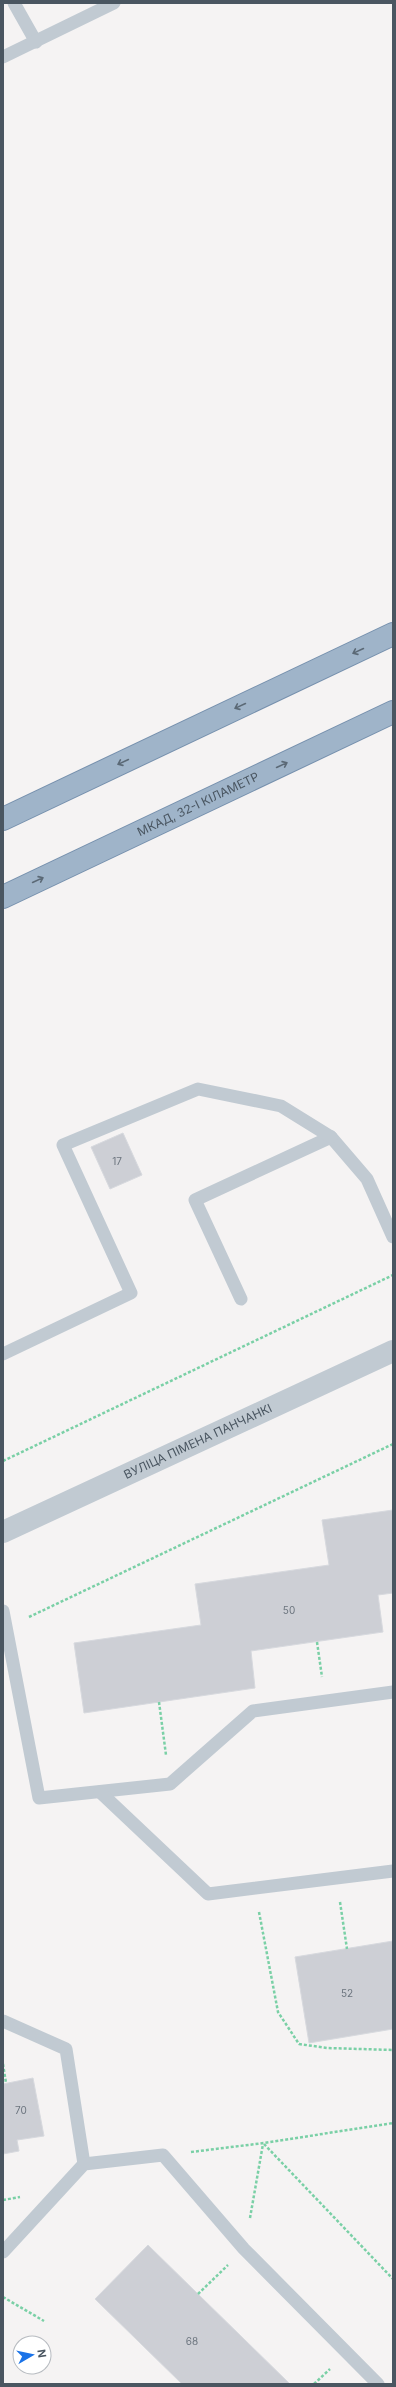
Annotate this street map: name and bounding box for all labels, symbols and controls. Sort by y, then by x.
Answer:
one-way arrow [352,648,364,655]
one-way arrow [235,703,247,710]
one-way arrow [117,759,129,766]
one-way arrow [276,761,288,768]
street label: МКАД, 32-І КІЛАМЕТР [135,769,261,839]
one-way arrow [32,876,44,883]
house number: 17 [112,1155,122,1167]
street label: ВУЛІЦА ПІМЕНА ПАНЧАНКІ [121,1400,274,1482]
house number: 50 [283,1604,295,1616]
house number: 52 [341,1987,353,1999]
house number: 70 [15,2104,27,2116]
north arrow [12,2335,52,2375]
house number: 68 [186,2335,198,2347]
text: N [34,2348,49,2359]

